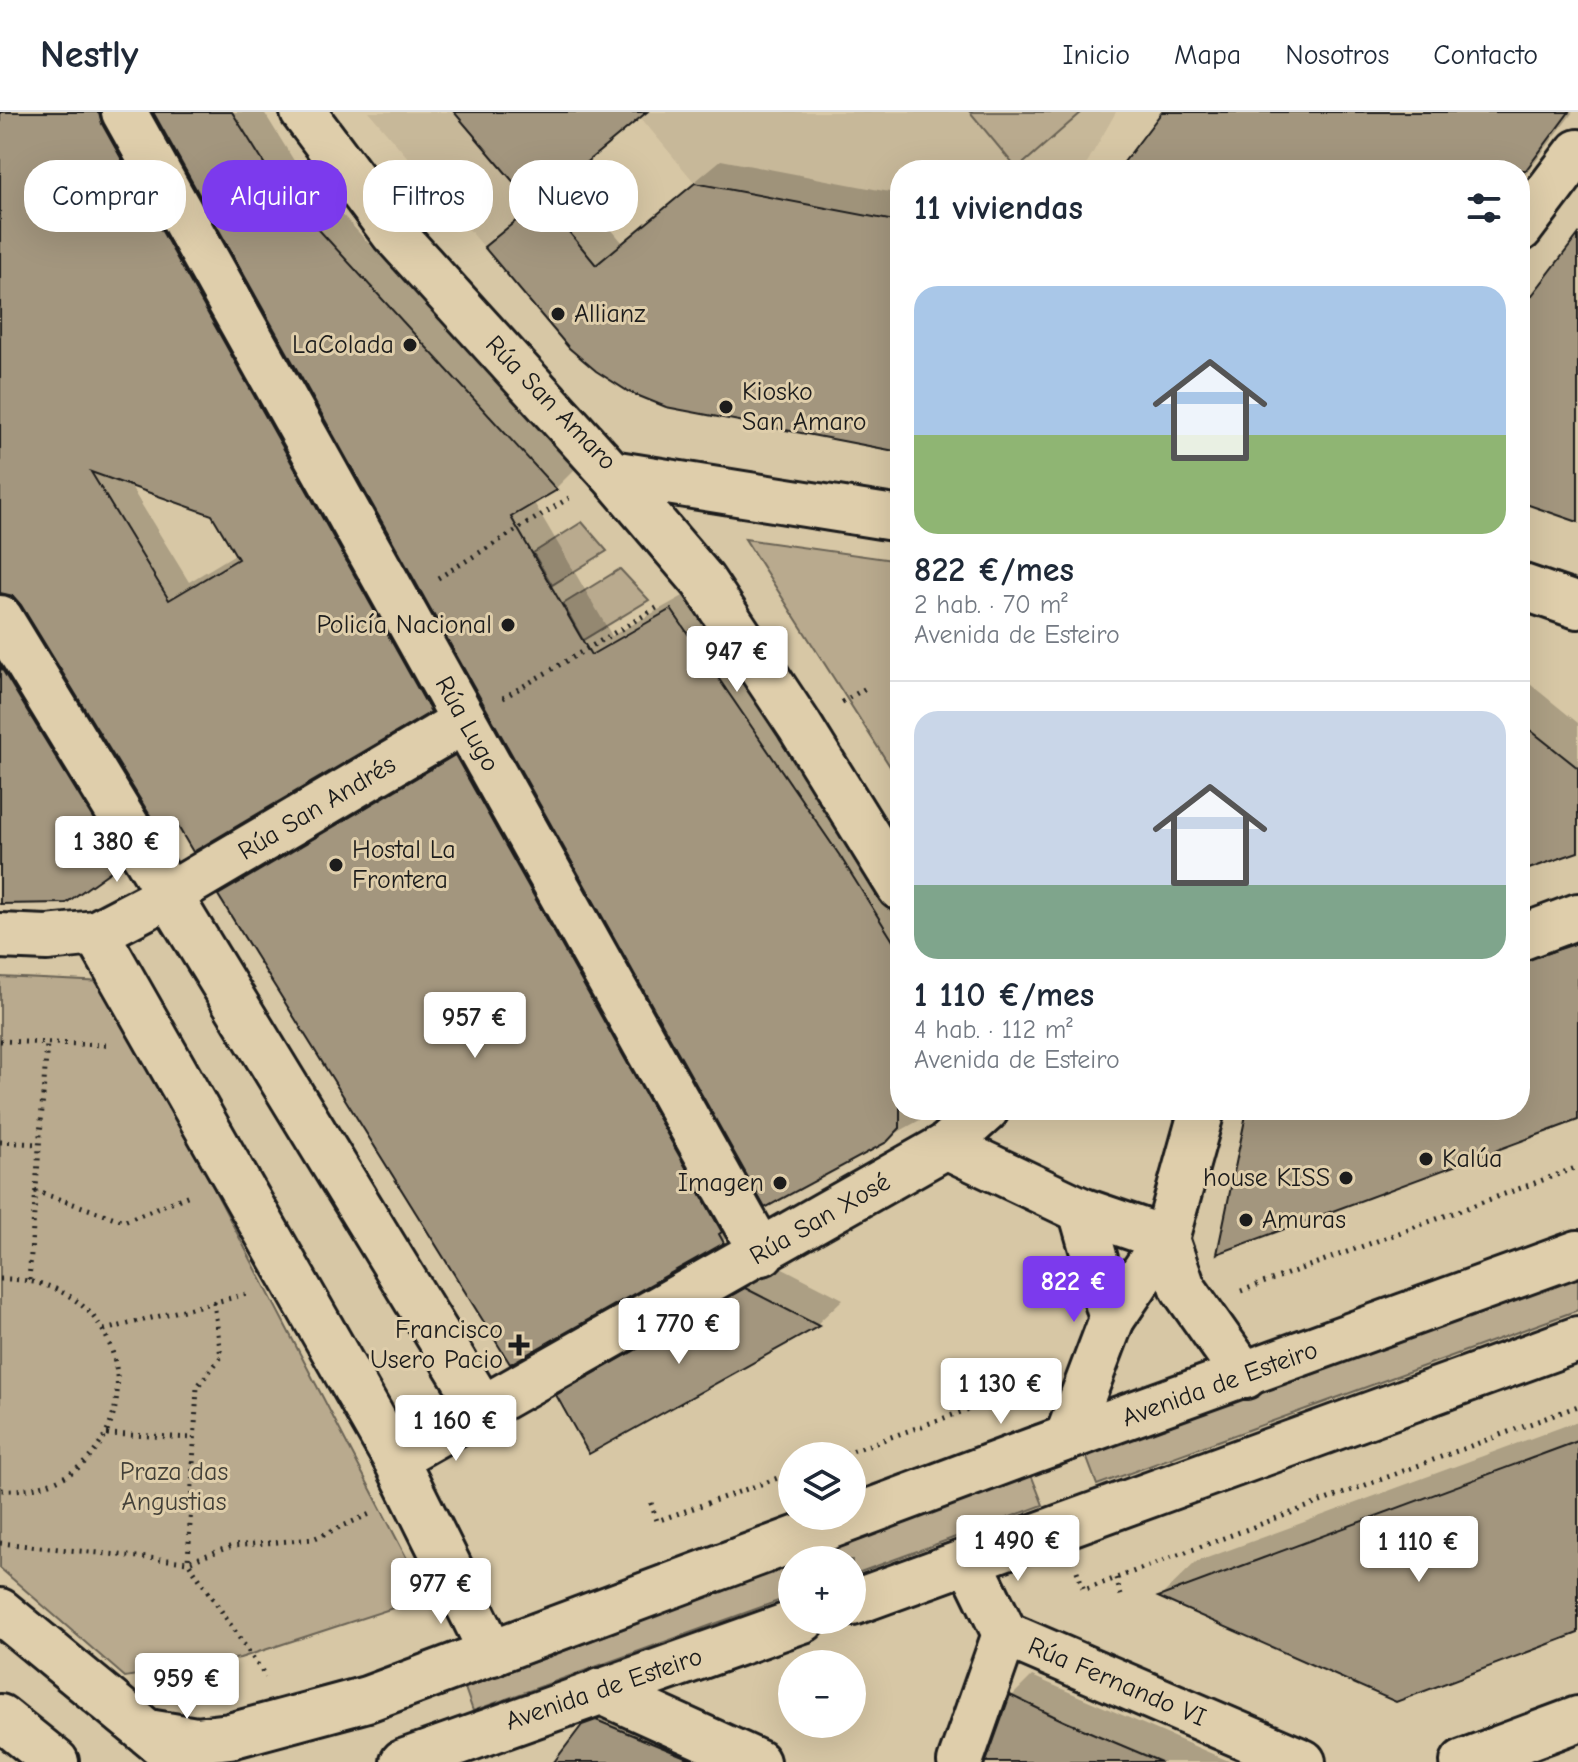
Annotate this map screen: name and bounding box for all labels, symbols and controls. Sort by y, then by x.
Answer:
text: Nestly [40,33,138,77]
text: Inicio [1063,39,1130,71]
text: Mapa [1174,39,1241,71]
text: Nosotros [1285,39,1389,71]
text: Contacto [1433,39,1538,71]
chip: Comprar [24,160,186,232]
chip: Alquilar [202,160,347,232]
chip: Filtros [363,160,493,232]
chip: Nuevo [509,160,638,232]
icon: filters [1462,186,1506,230]
text: 11 viviendas [914,188,1083,228]
place label: Allianz [574,299,645,329]
marker: Allianz [549,305,567,323]
place label: LaColada [292,330,394,360]
street label: Rúa San Amaro [479,330,623,476]
marker: LaColada [401,336,419,354]
icon: home [1138,338,1282,482]
place label: Kiosko San Amaro [742,377,867,437]
marker: Kiosko San Amaro [717,398,735,416]
text: 822 €/mes [914,550,1074,590]
text: 2 hab. · 70 m² [914,590,1068,620]
place label: Policía Nacional [316,610,492,640]
marker: Policía Nacional [499,616,517,634]
text: Avenida de Esteiro [914,620,1120,650]
pin: 947 € [681,626,793,694]
text: 947 € [705,637,769,667]
street label: Rúa Lugo [429,671,505,777]
street label: Rúa San Andrés [233,749,401,867]
icon: home [1138,763,1282,907]
pin: 1 380 € [43,816,191,884]
text: 1 380 € [73,827,161,857]
place label: Hostal La Frontera [352,835,456,895]
marker: Hostal La Frontera [327,856,345,874]
text: 1 110 €/mes [914,975,1094,1015]
pin: 957 € [419,992,531,1060]
text: 957 € [442,1003,508,1033]
text: 4 hab. · 112 m² [914,1015,1073,1045]
text: Avenida de Esteiro [914,1045,1120,1075]
place label: Kalúa [1442,1144,1502,1174]
marker: Kalúa [1417,1150,1435,1168]
place label: house KISS [1203,1163,1330,1193]
street label: Rúa San Xosé [745,1167,895,1271]
place label: Imagen [678,1168,764,1198]
marker: house KISS [1337,1169,1355,1187]
marker: Imagen [771,1174,789,1192]
place label: Amuras [1262,1205,1346,1235]
marker: Amuras [1237,1211,1255,1229]
pin: 822 € [1018,1256,1130,1324]
text: 822 € [1041,1267,1107,1297]
pin: 1 770 € [605,1298,753,1366]
text: 1 770 € [637,1309,721,1339]
place label: Francisco Usero Pacio [370,1315,503,1375]
street label: Avenida de Esteiro [1118,1335,1322,1433]
marker: Francisco Usero Pacio [510,1336,528,1354]
pin: 1 130 € [927,1358,1075,1426]
text: 1 130 € [959,1369,1043,1399]
pin: 1 160 € [382,1395,530,1463]
text: 1 160 € [413,1406,499,1436]
map controls [778,1442,866,1738]
button: layers [778,1442,866,1530]
park label: Praza das Angustias [120,1457,228,1517]
pin: 1 490 € [944,1515,1092,1583]
pin: 1 110 € [1345,1516,1493,1584]
text: 1 490 € [974,1526,1062,1556]
text: 1 110 € [1378,1527,1460,1557]
button: + [778,1546,866,1634]
pin: 977 € [385,1558,497,1626]
text: 977 € [409,1569,473,1599]
street label: Rúa Fernando VI [1024,1631,1210,1733]
street label: Avenida de Esteiro [502,1641,706,1737]
button: − [778,1650,866,1738]
pin: 959 € [131,1653,243,1721]
text: 959 € [153,1664,221,1694]

